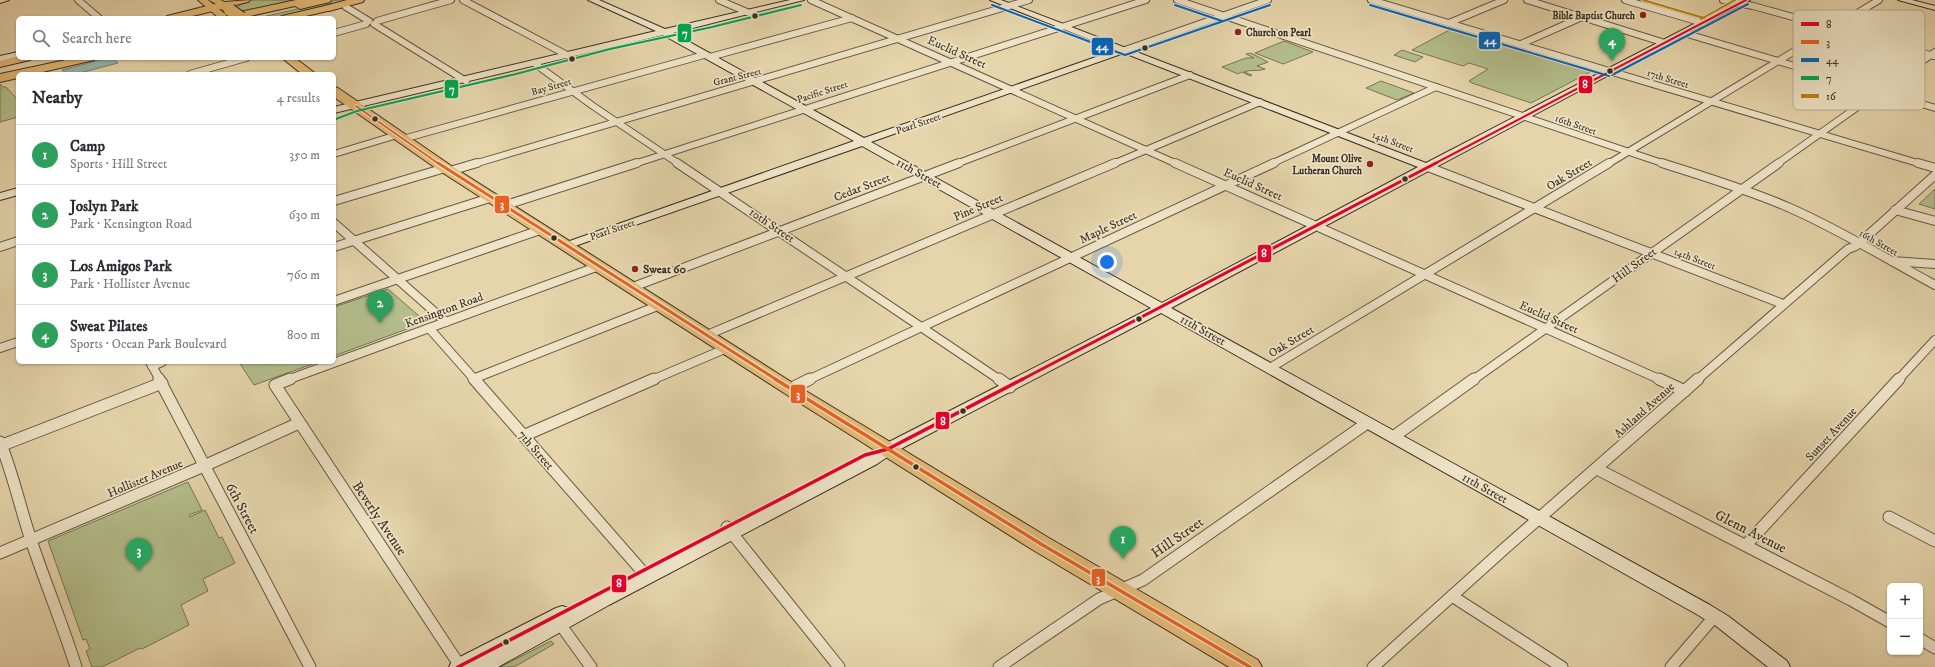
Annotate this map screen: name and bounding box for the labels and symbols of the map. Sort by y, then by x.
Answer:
place label: Bible Baptist Church [1552,10,1636,23]
marker: Bible Baptist Church [1638,10,1648,20]
legend [1793,10,1925,110]
unlabelled marker [750,11,760,21]
text: 8 [1826,18,1832,32]
line badge: 7 [677,23,692,43]
text: 7 [682,27,688,41]
marker: Church on Pearl [1233,27,1243,37]
place label: Church on Pearl [1246,27,1312,39]
pin: 4 [1599,28,1625,61]
line badge: 44 [1478,31,1501,50]
street label: Euclid Street [925,33,989,72]
text: 44 [1483,34,1497,48]
text: 3 [1826,36,1830,50]
line badge: 44 [1091,37,1114,56]
text: 44 [1095,40,1109,54]
unlabelled marker [1140,43,1150,53]
unlabelled marker [567,54,577,64]
text: 44 [1826,54,1839,68]
street label: Grant Street [712,65,763,89]
unlabelled marker [1605,66,1615,76]
street label: 17th Street [1645,67,1690,91]
text: 7 [1826,72,1832,86]
line badge: 8 [1578,75,1593,94]
street label: Bay Street [530,76,573,98]
street label: Pacific Street [795,78,849,106]
text: 8 [1582,78,1588,92]
line badge: 7 [444,79,459,99]
text: 7 [449,83,455,97]
text: 16 [1826,90,1837,104]
street label: Pearl Street [894,111,942,137]
street label: 16th Street [1553,112,1598,138]
unlabelled marker [370,114,380,124]
street label: 14th Street [1370,129,1415,155]
place label: Mount Olive Lutheran Church [1292,153,1363,177]
street label: 11th Street [893,155,944,192]
street label: Oak Street [1544,155,1595,194]
marker: Mount Olive Lutheran Church [1365,159,1375,169]
street label: Euclid Street [1221,165,1285,204]
street label: Cedar Street [832,170,893,205]
unlabelled marker [1400,174,1410,184]
street label: Pine Street [951,190,1005,225]
line badge: 3 [494,195,510,214]
text: 3 [500,198,504,212]
street label: 10th Street [746,205,798,246]
street label: Maple Street [1077,208,1139,247]
street label: Pearl Street [588,217,636,243]
street label: 16th Street [1857,227,1900,259]
unlabelled marker [549,233,559,243]
line badge: 8 [1257,244,1272,263]
street label: Hill Street [1609,244,1660,287]
street label: 14th Street [1672,246,1717,272]
text: 8 [1261,247,1267,261]
your location [1097,252,1117,272]
place label: Sweat 60 [643,262,687,277]
marker: Sweat 60 [630,264,640,274]
street label: Kensington Road [403,289,485,332]
pin: 2 [367,290,393,323]
street label: Euclid Street [1517,298,1581,337]
street label: 11th Street [1177,312,1228,349]
unlabelled marker [1134,314,1144,324]
street label: Oak Street [1266,322,1317,361]
street label: Ashland Avenue [1611,379,1678,441]
line badge: 3 [790,384,806,404]
text: 3 [796,388,800,402]
street label: Sunset Avenue [1803,404,1860,464]
unlabelled marker [958,406,968,416]
line badge: 8 [935,411,950,430]
text: 8 [940,415,946,429]
street label: 7th Street [514,428,557,473]
street label: Hollister Avenue [105,456,185,501]
unlabelled marker [911,462,921,472]
street label: 11th Street [1459,470,1510,507]
street label: Beverly Avenue [348,478,411,559]
street label: 6th Street [221,480,263,538]
street label: Glenn Avenue [1712,506,1789,558]
street label: Hill Street [1148,513,1208,562]
pin: 1 [1110,526,1136,559]
pin: 3 [126,538,152,571]
line badge: 3 [1091,568,1106,587]
text: 3 [1096,572,1100,586]
line badge: 8 [611,574,627,593]
text: 8 [616,577,622,591]
unlabelled marker [501,637,511,647]

